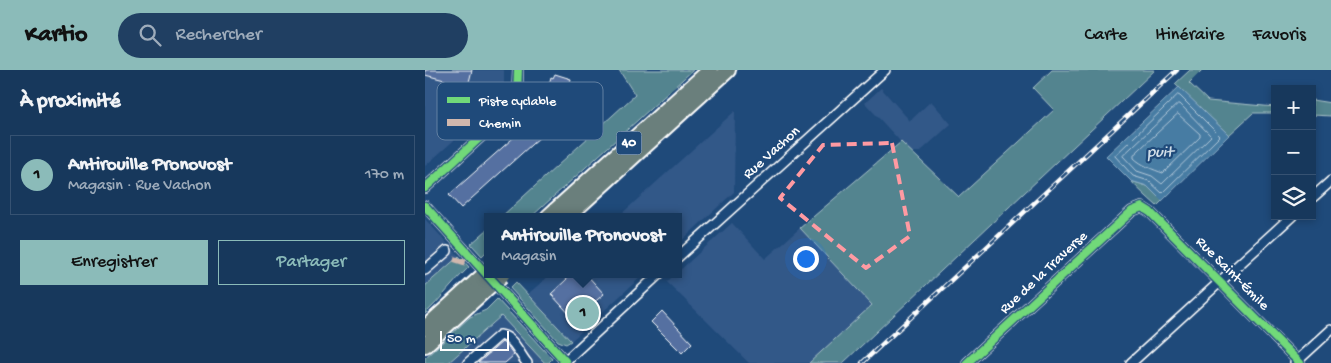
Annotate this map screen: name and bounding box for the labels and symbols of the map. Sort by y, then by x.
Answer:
legend [437,82,603,140]
text: Piste cyclable [478,94,557,111]
text: Chemin [479,116,521,133]
street label: Rue Vachon [740,123,804,183]
road number: 40 [617,132,641,154]
water label: puit [1147,144,1175,163]
street label: Rue de la Traverse [996,227,1092,318]
street label: Rue Saint-Émile [1191,233,1273,315]
your location [793,246,819,272]
pin: 1 [567,294,599,332]
scale bar [440,328,509,351]

